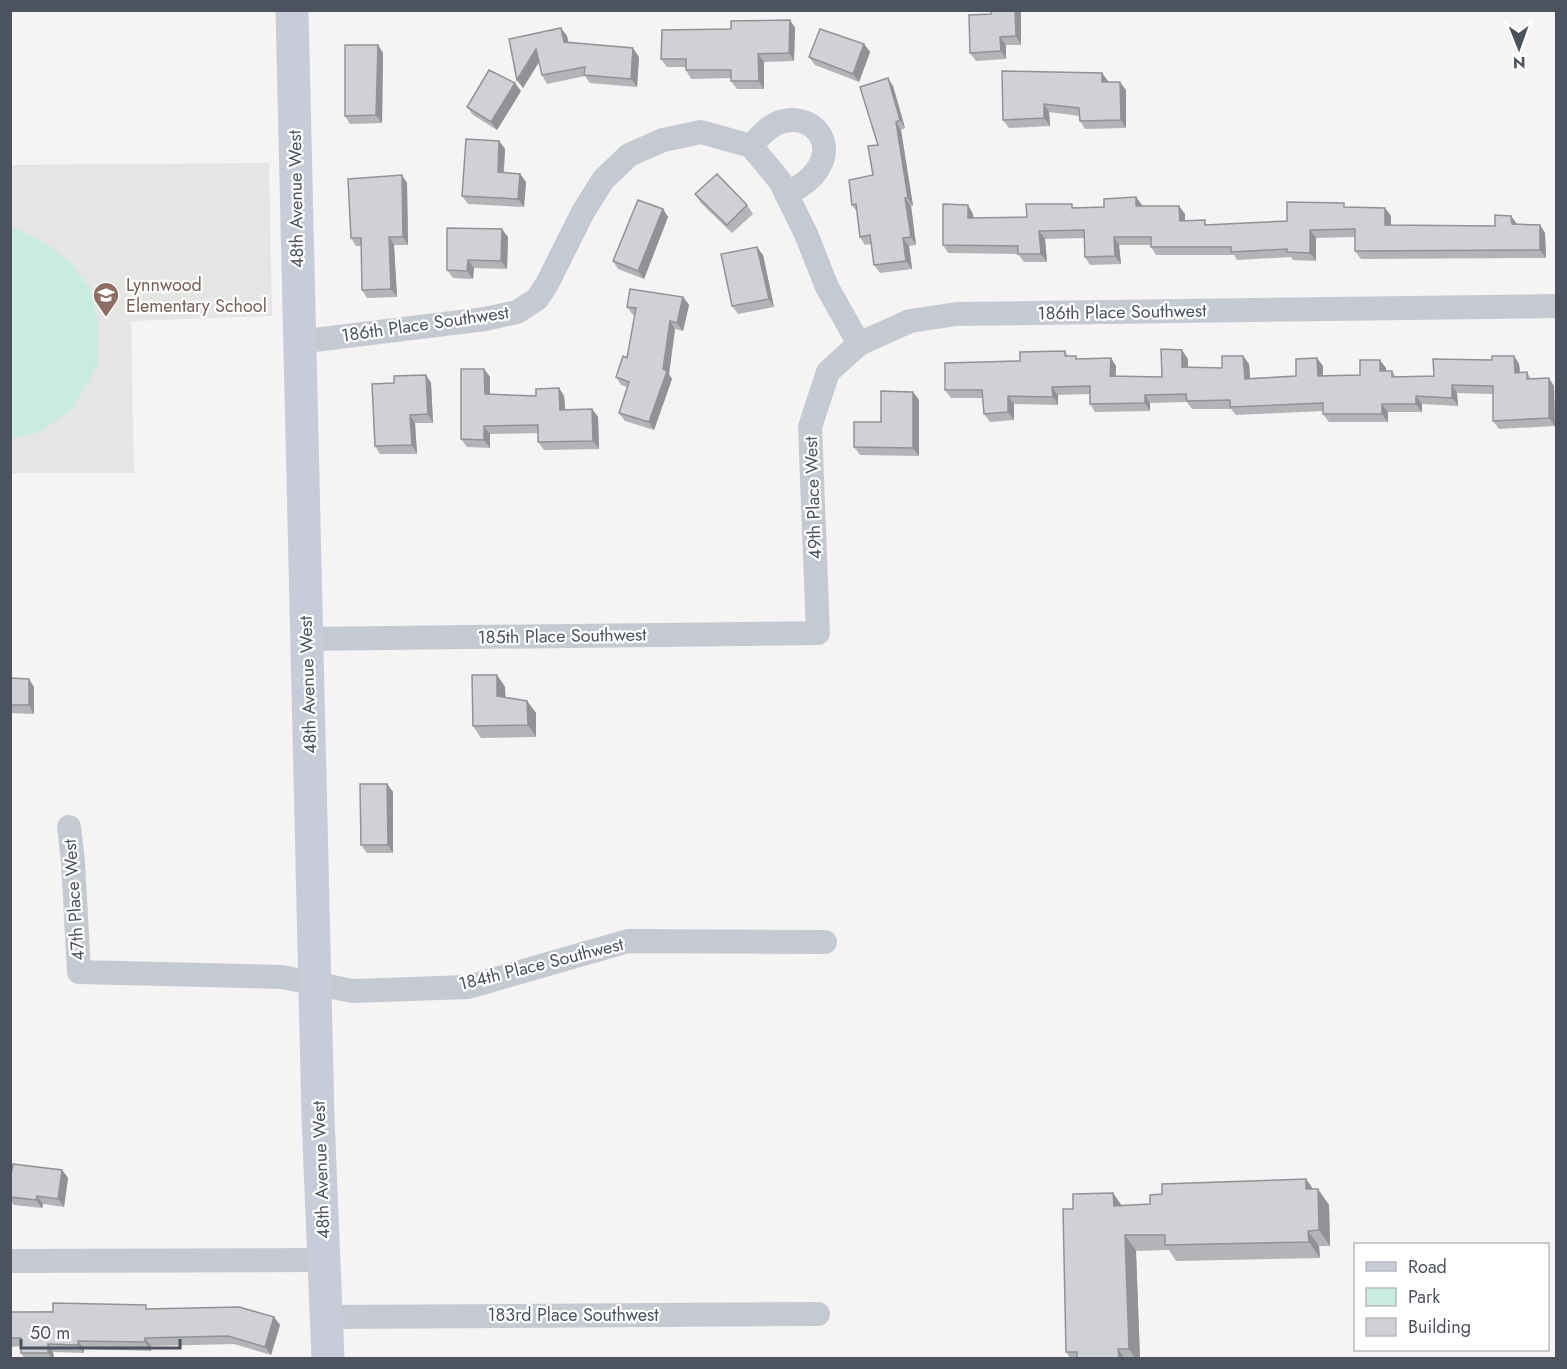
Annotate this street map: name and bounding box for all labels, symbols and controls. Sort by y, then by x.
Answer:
north arrow [1489,18,1549,78]
text: N [1513,51,1526,74]
street label: 48th Avenue West [282,129,310,268]
place label: Lynnwood Elementary School [126,272,267,319]
school or university icon: Lynnwood Elementary School [91,280,121,318]
street label: 186th Place Southwest [1037,298,1207,326]
street label: 186th Place Southwest [339,299,511,349]
street label: 49th Place West [798,435,828,560]
street label: 48th Avenue West [293,615,323,755]
street label: 185th Place Southwest [477,622,647,650]
street label: 47th Place West [57,837,91,962]
street label: 184th Place Southwest [456,931,627,997]
street label: 48th Avenue West [306,1100,336,1240]
legend [1354,1243,1549,1351]
text: Road [1408,1254,1447,1280]
text: Park [1408,1284,1440,1310]
street label: 183rd Place Southwest [487,1302,659,1328]
scale bar [21,1312,180,1350]
text: Building [1408,1314,1471,1340]
text: 50 m [30,1320,70,1346]

